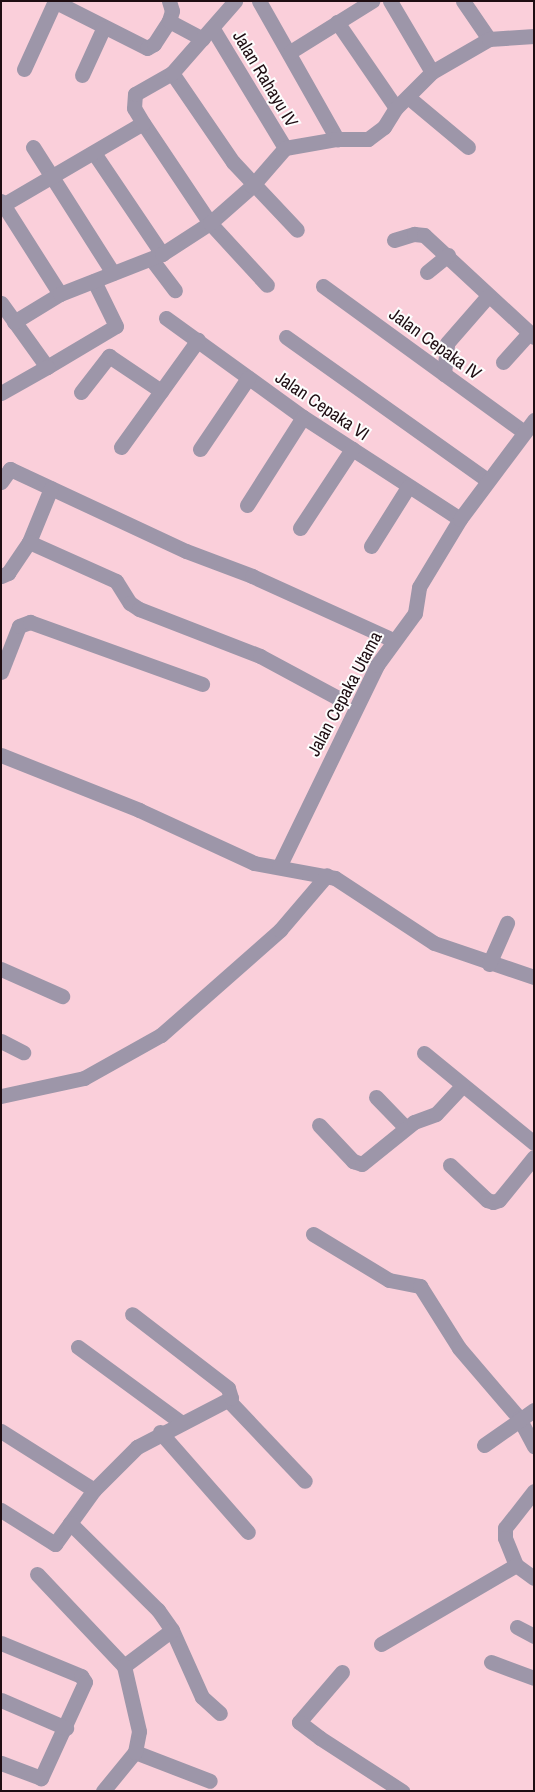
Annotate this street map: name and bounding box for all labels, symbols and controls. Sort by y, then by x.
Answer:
street label: Jalan Rahayu IV [228,27,302,131]
street label: Jalan Cepaka IV [385,303,485,385]
street label: Jalan Cepaka VI [271,367,373,445]
street label: Jalan Cepaka Utama [303,628,387,760]

